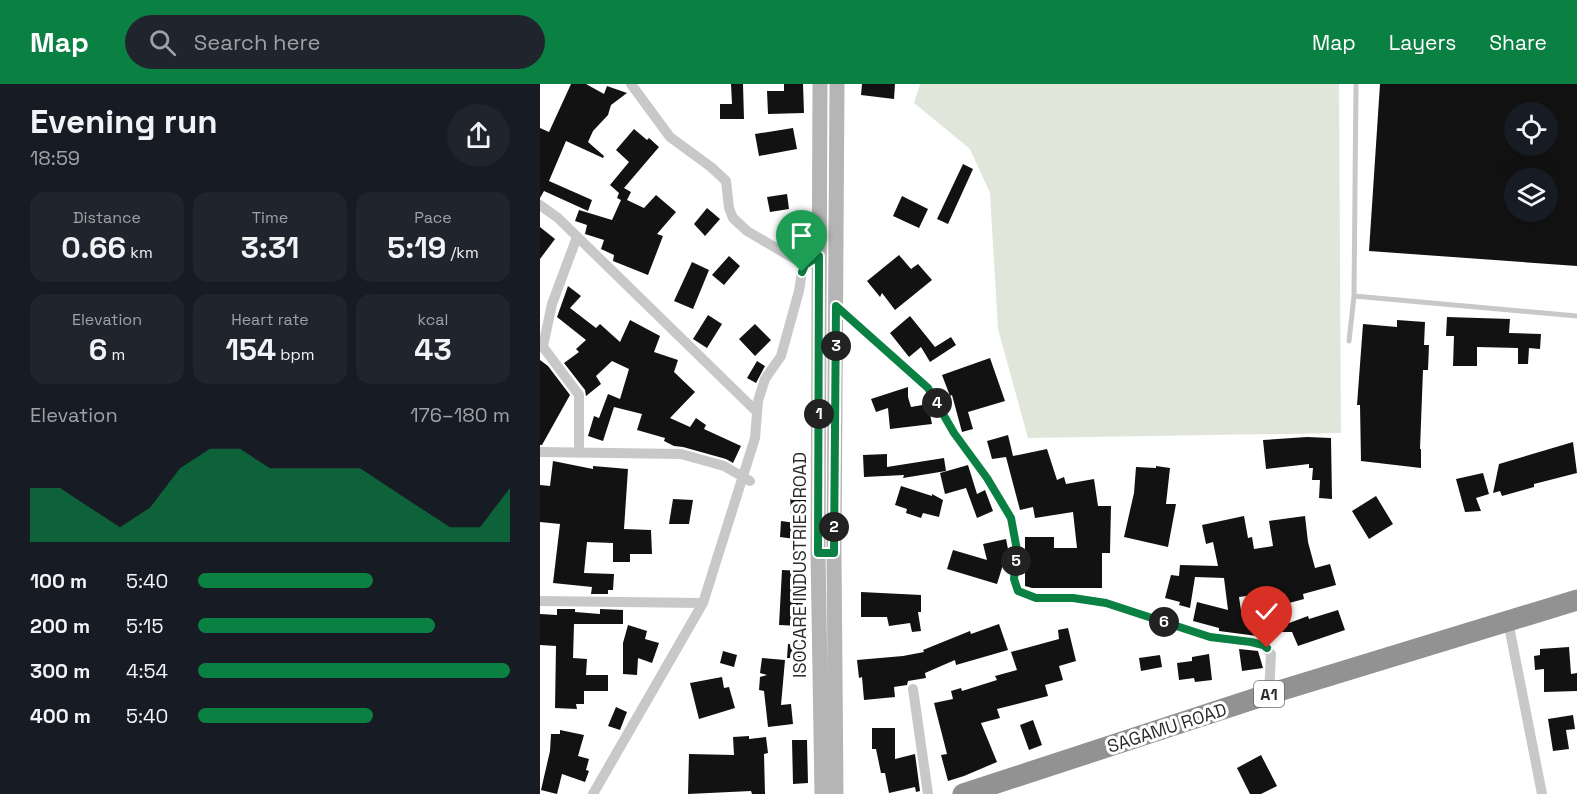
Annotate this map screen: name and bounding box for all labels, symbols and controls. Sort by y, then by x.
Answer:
search box [125,15,545,69]
text: Map [30,24,89,60]
icon: search [146,26,179,59]
text: Search here [194,28,321,56]
text: Map [1312,29,1356,56]
text: Layers [1389,29,1456,56]
text: Share [1489,29,1547,56]
text: Evening run [30,101,218,143]
map controls [1504,102,1558,222]
button: locate [1504,102,1558,156]
button: share [447,104,510,167]
text: 18:59 [30,145,80,171]
button: layers [1504,168,1558,222]
text: Distance [73,207,141,228]
text: Time [252,207,288,228]
text: Pace [414,207,452,228]
pin [776,210,827,272]
icon: arrive [785,219,818,252]
text: 0.66 [61,228,126,267]
text: 3:31 [241,228,299,267]
text: 5:19 [387,228,446,267]
text: km [126,242,153,263]
text: /km [446,242,479,263]
text: Elevation [72,309,142,330]
text: Heart rate [231,309,309,330]
text: kcal [418,309,448,330]
text: 6 [89,330,107,369]
text: 154 [225,330,276,369]
text: 43 [414,330,452,369]
pin: 3 [821,331,851,361]
text: 3 [831,335,841,356]
text: m [107,344,125,365]
text: bpm [276,344,315,365]
pin: 4 [922,388,952,418]
text: 4 [932,392,942,413]
pin: 1 [804,399,834,429]
text: Elevation [30,402,118,428]
text: 176–180 m [410,402,510,428]
text: 1 [815,403,823,424]
street label: ISOCARE INDUSTRIES ROAD [788,452,811,678]
pin: 2 [819,512,849,542]
text: 2 [829,516,839,537]
pin: 5 [1001,546,1031,576]
text: 5 [1011,550,1021,571]
text: 100 m [30,568,87,594]
text: 5:40 [126,568,168,594]
pin [1241,586,1292,648]
icon: check [1250,595,1283,628]
pin: 6 [1149,607,1179,637]
text: 6 [1159,611,1169,632]
text: 200 m [30,613,90,639]
text: 5:15 [126,613,163,639]
text: 300 m [30,658,90,684]
text: 4:54 [126,658,168,684]
road number: A1 [1254,681,1284,707]
street label: SAGAMU ROAD [1104,697,1229,758]
text: 400 m [30,703,91,729]
text: 5:40 [126,703,168,729]

